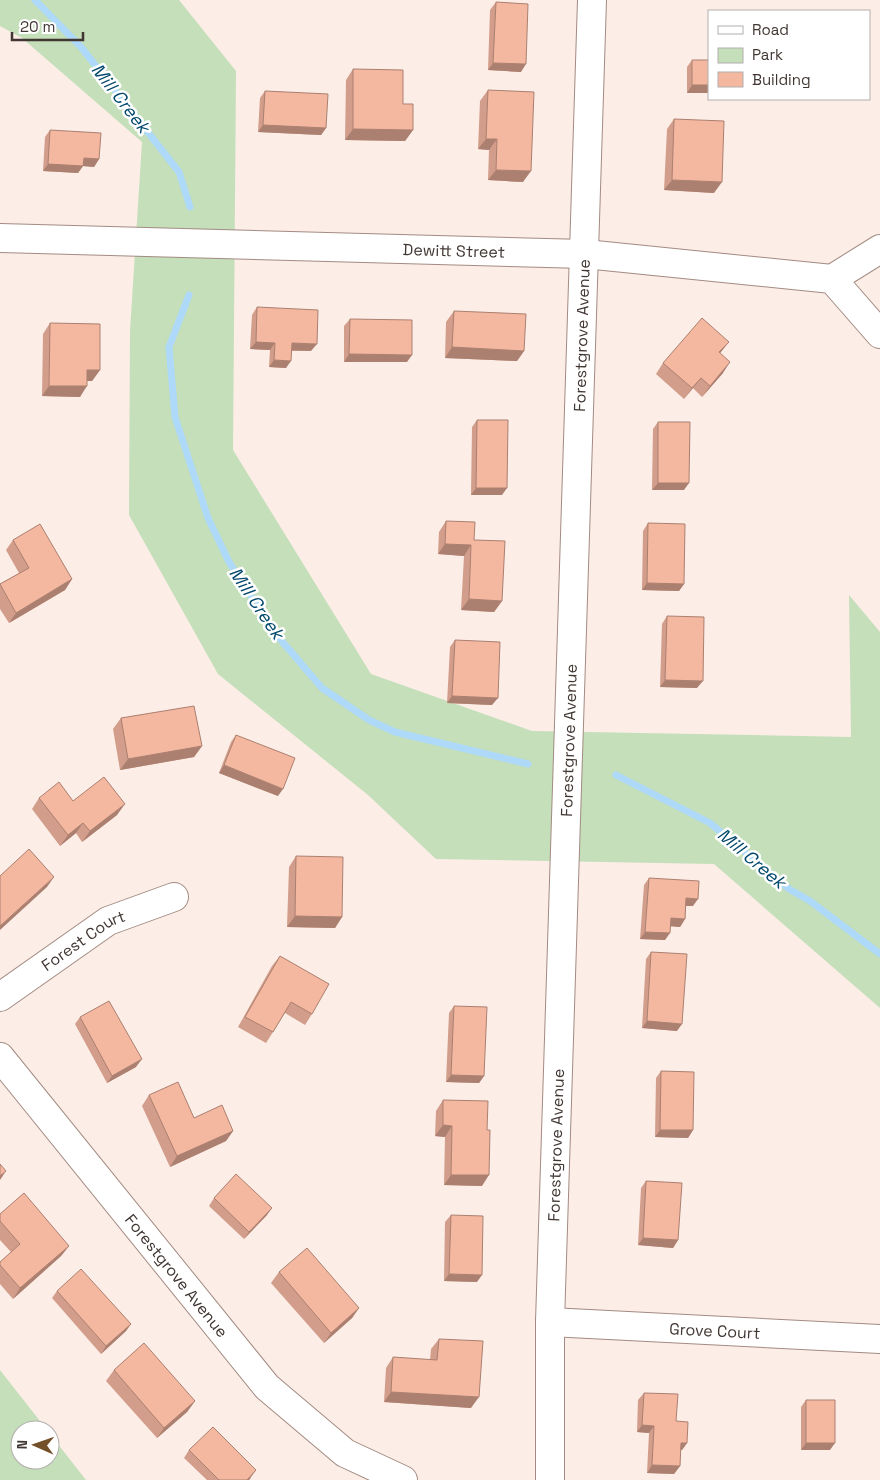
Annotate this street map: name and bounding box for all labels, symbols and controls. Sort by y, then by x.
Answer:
scale bar [12,10,84,42]
legend [708,10,870,100]
text: 20 m [20,17,55,36]
text: Road [752,20,789,39]
text: Park [752,45,783,64]
water label: Mill Creek [87,58,157,139]
text: Building [752,70,811,89]
street label: Dewitt Street [402,239,505,262]
street label: Forestgrove Avenue [568,259,594,412]
water label: Mill Creek [224,562,291,646]
street label: Forestgrove Avenue [556,664,581,817]
water label: Mill Creek [713,823,793,895]
street label: Forest Court [37,905,128,975]
street label: Forestgrove Avenue [543,1068,569,1222]
street label: Forestgrove Avenue [121,1209,233,1341]
street label: Grove Court [669,1318,761,1343]
north arrow [10,1420,60,1470]
text: N [13,1440,31,1450]

